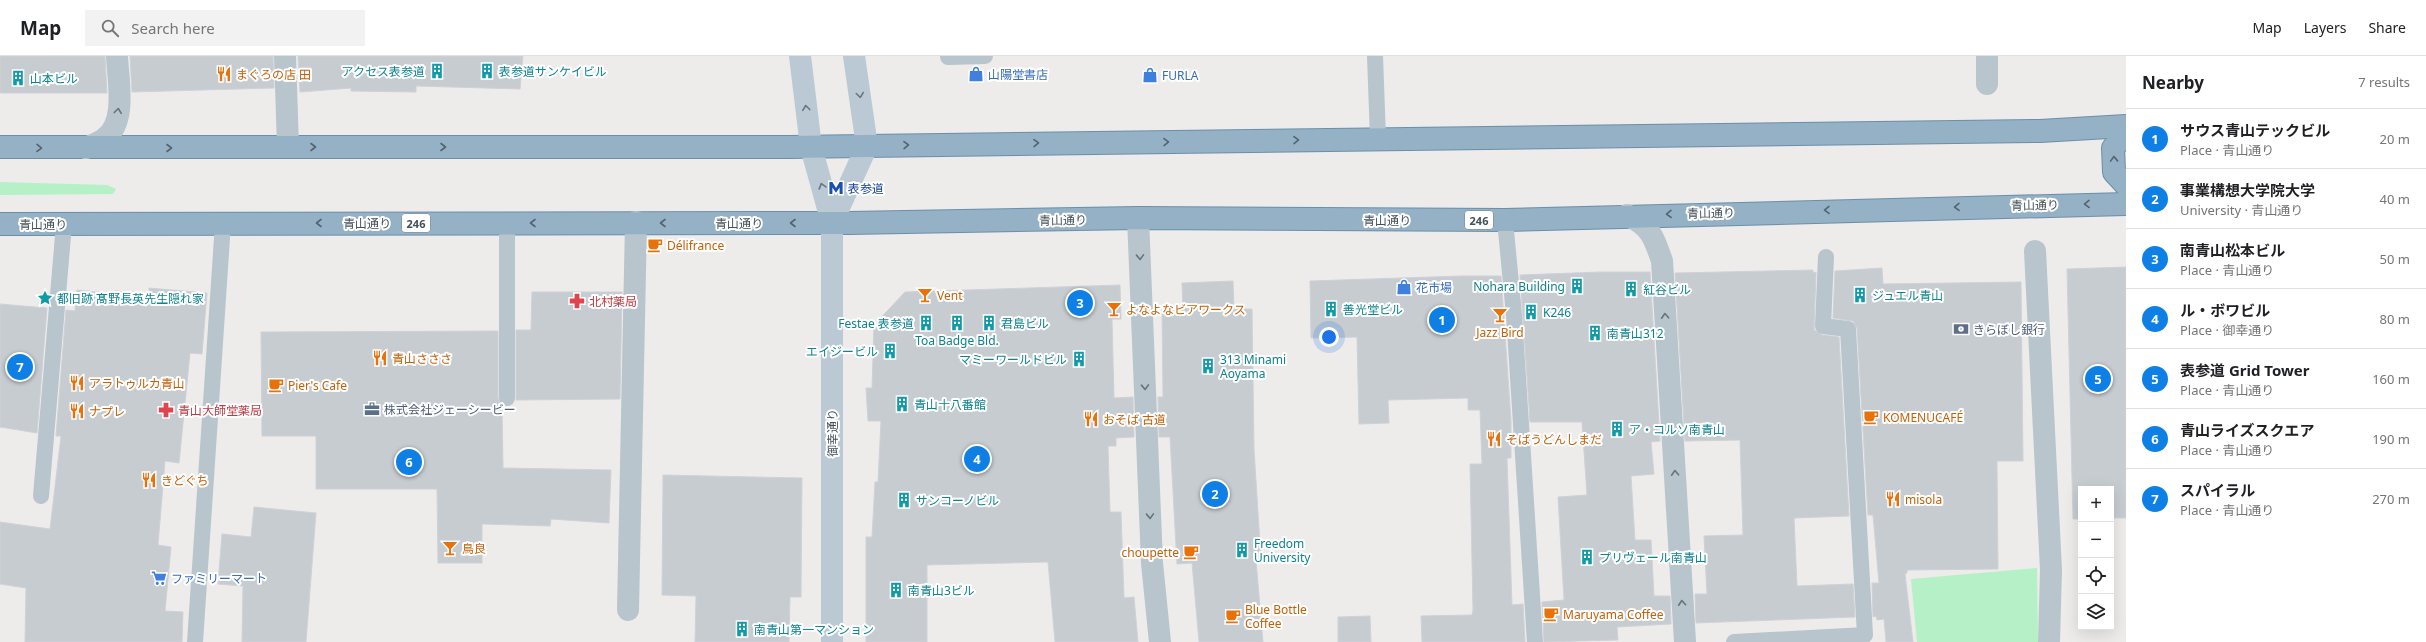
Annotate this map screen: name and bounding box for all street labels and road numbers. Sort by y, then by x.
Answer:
street label: 青山通り [2011,196,2059,214]
street label: 青山通り [1687,204,1735,222]
street label: 青山通り [1039,211,1087,229]
road number: 246 [1465,211,1493,229]
street label: 青山通り [1363,212,1411,229]
road number: 246 [402,214,430,232]
street label: 青山通り [343,215,391,232]
street label: 青山通り [715,215,763,232]
street label: 青山通り [19,216,67,233]
street label: 御幸通り [824,409,841,457]

